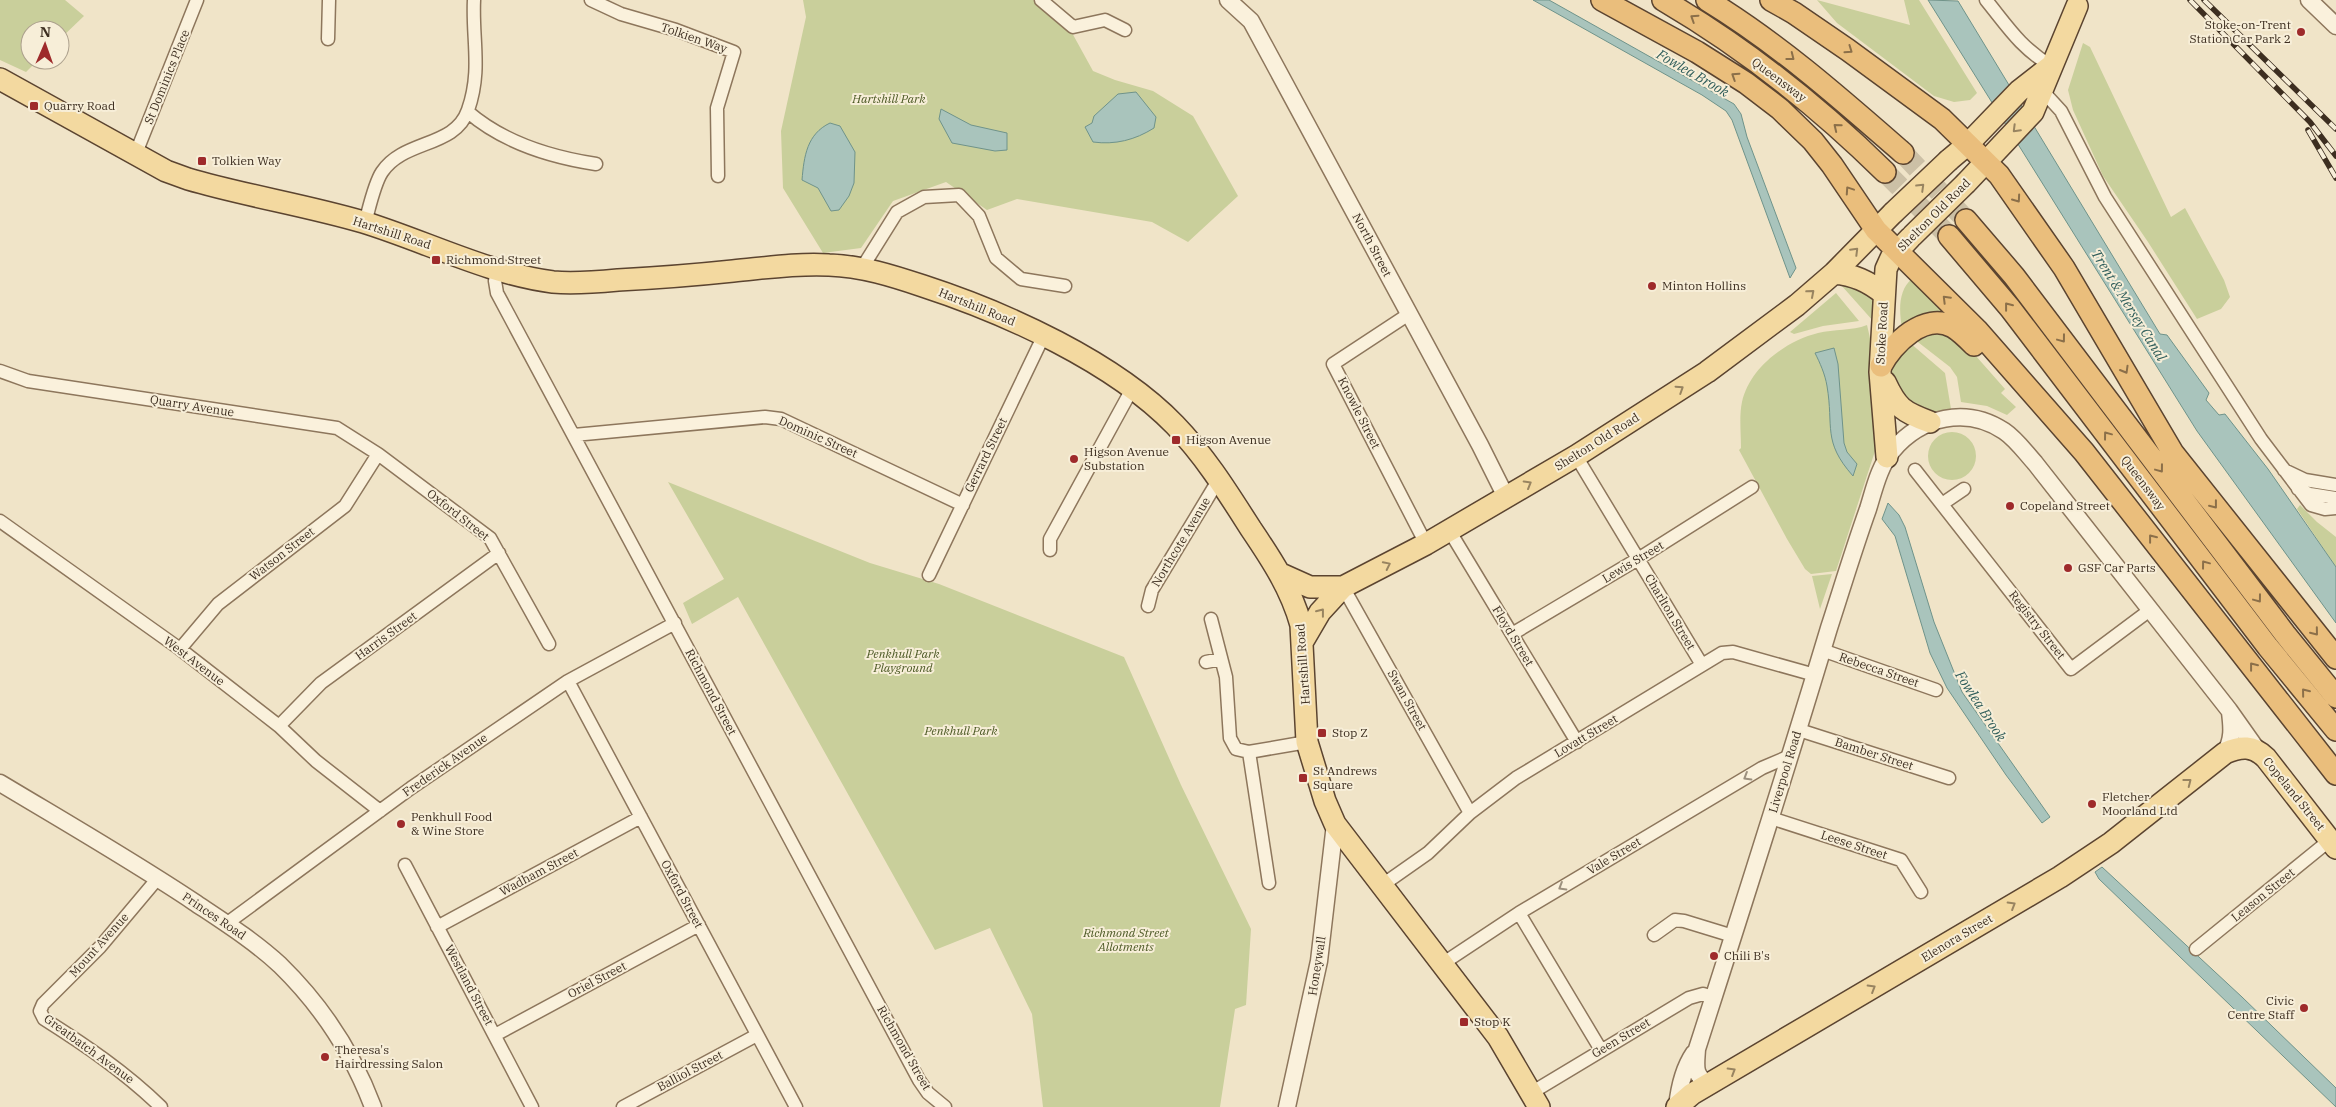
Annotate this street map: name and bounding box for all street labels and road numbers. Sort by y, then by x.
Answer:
street label: Tolkien Way [659,19,730,56]
street label: St Dominics Place [141,27,192,126]
street label: Queensway [1749,54,1810,105]
street label: Shelton Old Road [1894,175,1973,254]
street label: North Street [1349,210,1395,279]
street label: Hartshill Road [351,213,433,252]
street label: Hartshill Road [937,284,1018,329]
street label: Stoke Road [1872,301,1891,365]
street label: Knowle Street [1335,374,1384,451]
street label: Quarry Avenue [149,391,235,420]
street label: Shelton Old Road [1552,410,1642,474]
street label: Dominic Street [777,412,860,461]
street label: Gerrard Street [961,415,1010,495]
street label: Queensway [2118,452,2169,513]
street label: Oxford Street [424,486,493,544]
street label: Northcote Avenue [1148,494,1213,589]
street label: Watson Street [246,524,317,584]
street label: Lewis Street [1599,537,1666,586]
street label: Charlton Street [1642,571,1699,652]
street label: Registry Street [2006,587,2069,662]
street label: Floyd Street [1490,603,1537,669]
street label: Harris Street [352,608,420,663]
street label: Hartshill Road [1292,623,1313,705]
street label: West Avenue [161,633,228,688]
street label: Richmond Street [682,646,740,737]
street label: Rebecca Street [1837,649,1921,690]
street label: Swan Street [1385,667,1430,733]
street label: Lovatt Street [1551,711,1620,760]
street label: Liverpool Road [1765,729,1804,815]
street label: Frederick Avenue [399,730,490,799]
street label: Bamber Street [1833,734,1915,773]
street label: Copeland Street [2260,754,2329,833]
street label: Leese Street [1819,827,1889,862]
street label: Vale Street [1584,834,1643,878]
street label: Wadham Street [497,845,581,899]
street label: Oxford Street [658,857,707,931]
street label: Leason Street [2228,865,2297,925]
street label: Princes Road [179,889,249,942]
street label: Mount Avenue [66,909,131,980]
street label: Elenora Street [1918,910,1995,965]
street label: Honeywall [1304,935,1329,997]
street label: Westland Street [442,942,497,1028]
street label: Oriel Street [565,958,629,1001]
street label: Richmond Street [874,1003,935,1093]
street label: Greatbatch Avenue [41,1011,137,1086]
street label: Geen Street [1589,1014,1653,1061]
street label: Balliol Street [654,1047,725,1094]

